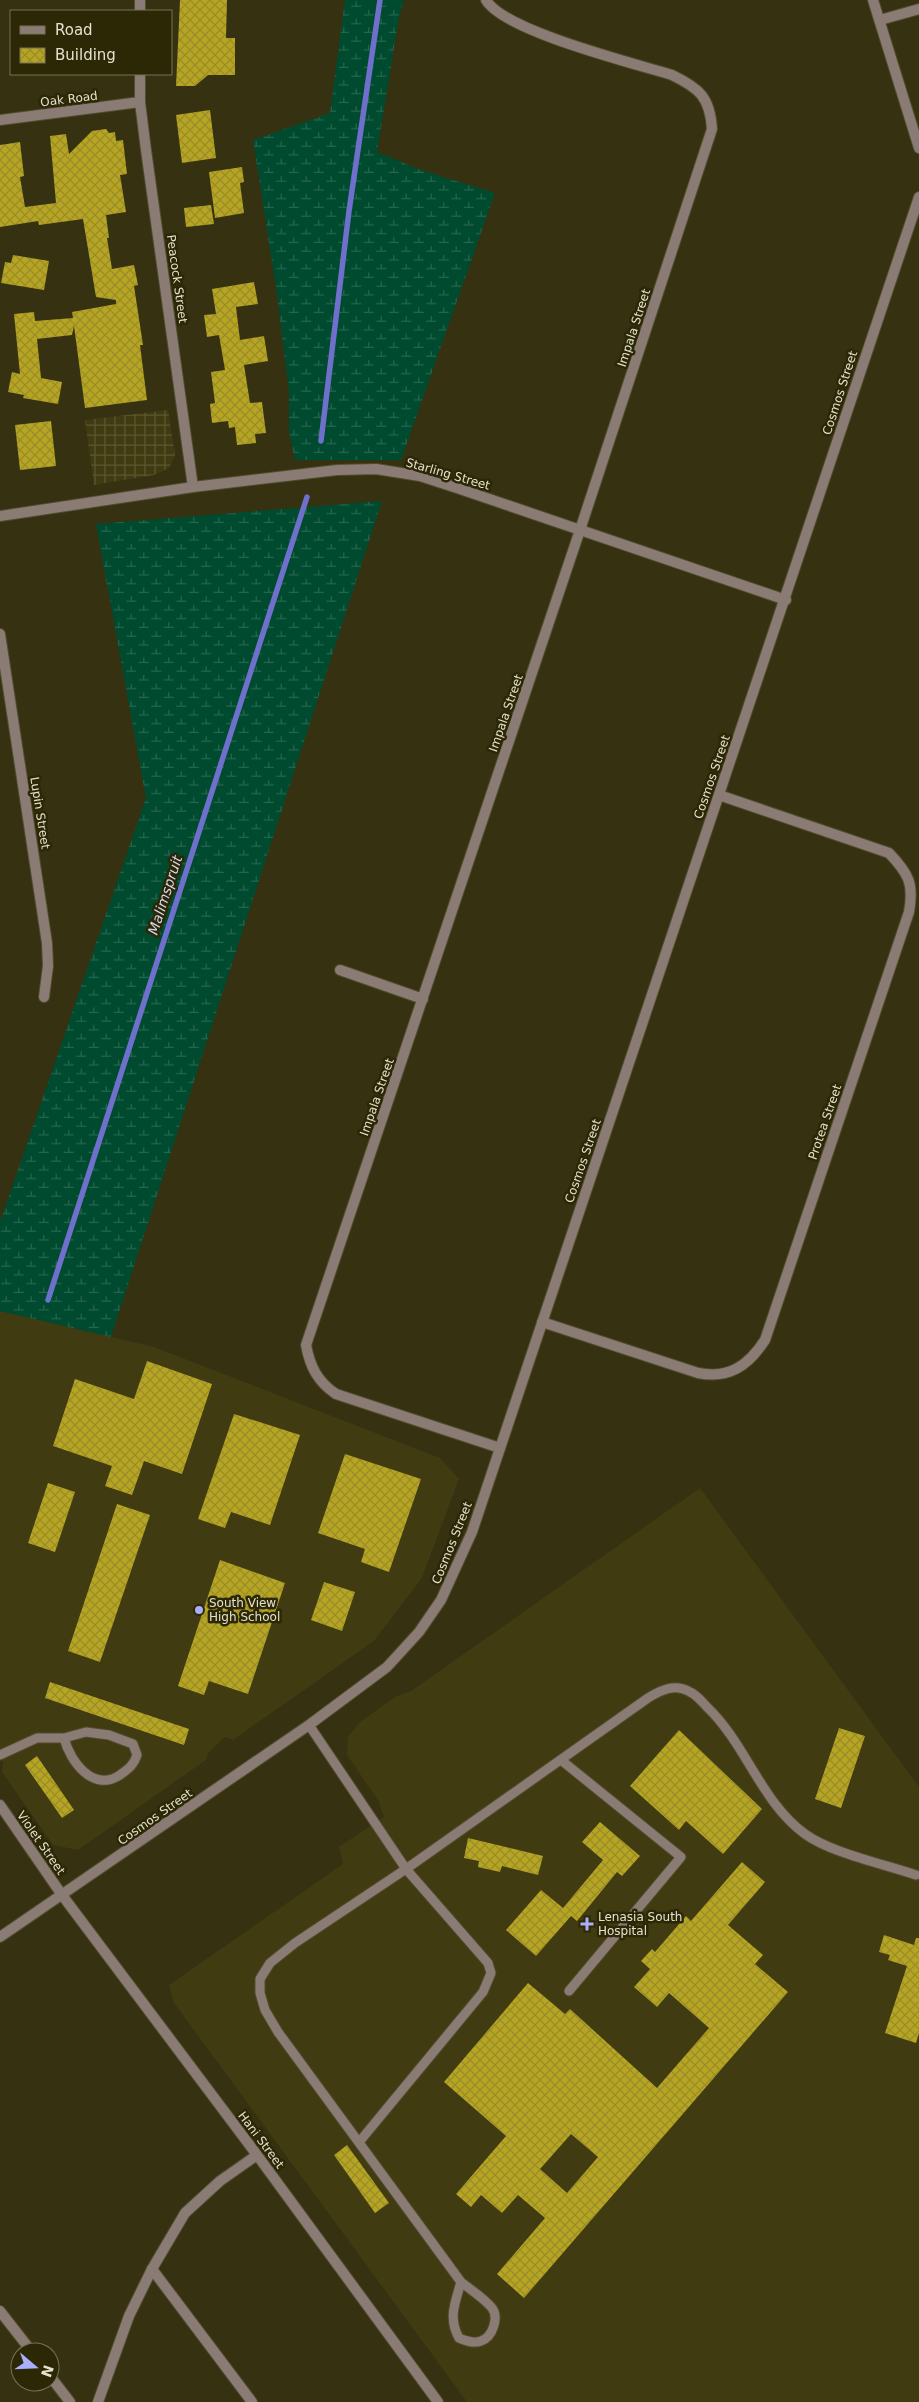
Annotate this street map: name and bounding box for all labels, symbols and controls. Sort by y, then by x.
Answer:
legend [10,10,172,75]
text: Road [55,21,93,39]
text: Building [55,46,116,64]
street label: Oak Road [40,89,98,109]
street label: Peacock Street [164,234,190,324]
street label: Impala Street [615,287,653,369]
street label: Cosmos Street [820,349,860,437]
street label: Starling Street [404,455,492,493]
street label: Impala Street [486,672,526,754]
street label: Cosmos Street [691,733,733,821]
street label: Lupin Street [27,776,53,850]
water label: Malimspruit [145,853,185,937]
street label: Impala Street [357,1056,397,1138]
street label: Protea Street [806,1082,845,1162]
street label: Cosmos Street [562,1117,604,1205]
street label: Cosmos Street [429,1500,475,1586]
place label: South View High School [209,1596,280,1624]
marker: South View High School [193,1604,205,1616]
street label: Cosmos Street [115,1786,195,1848]
street label: Violet Street [14,1809,68,1878]
place label: Lenasia South Hospital [598,1910,682,1938]
marker: Lenasia South Hospital [580,1917,594,1931]
street label: Hani Street [235,2109,287,2171]
north arrow [10,2342,60,2392]
text: N [38,2363,57,2379]

